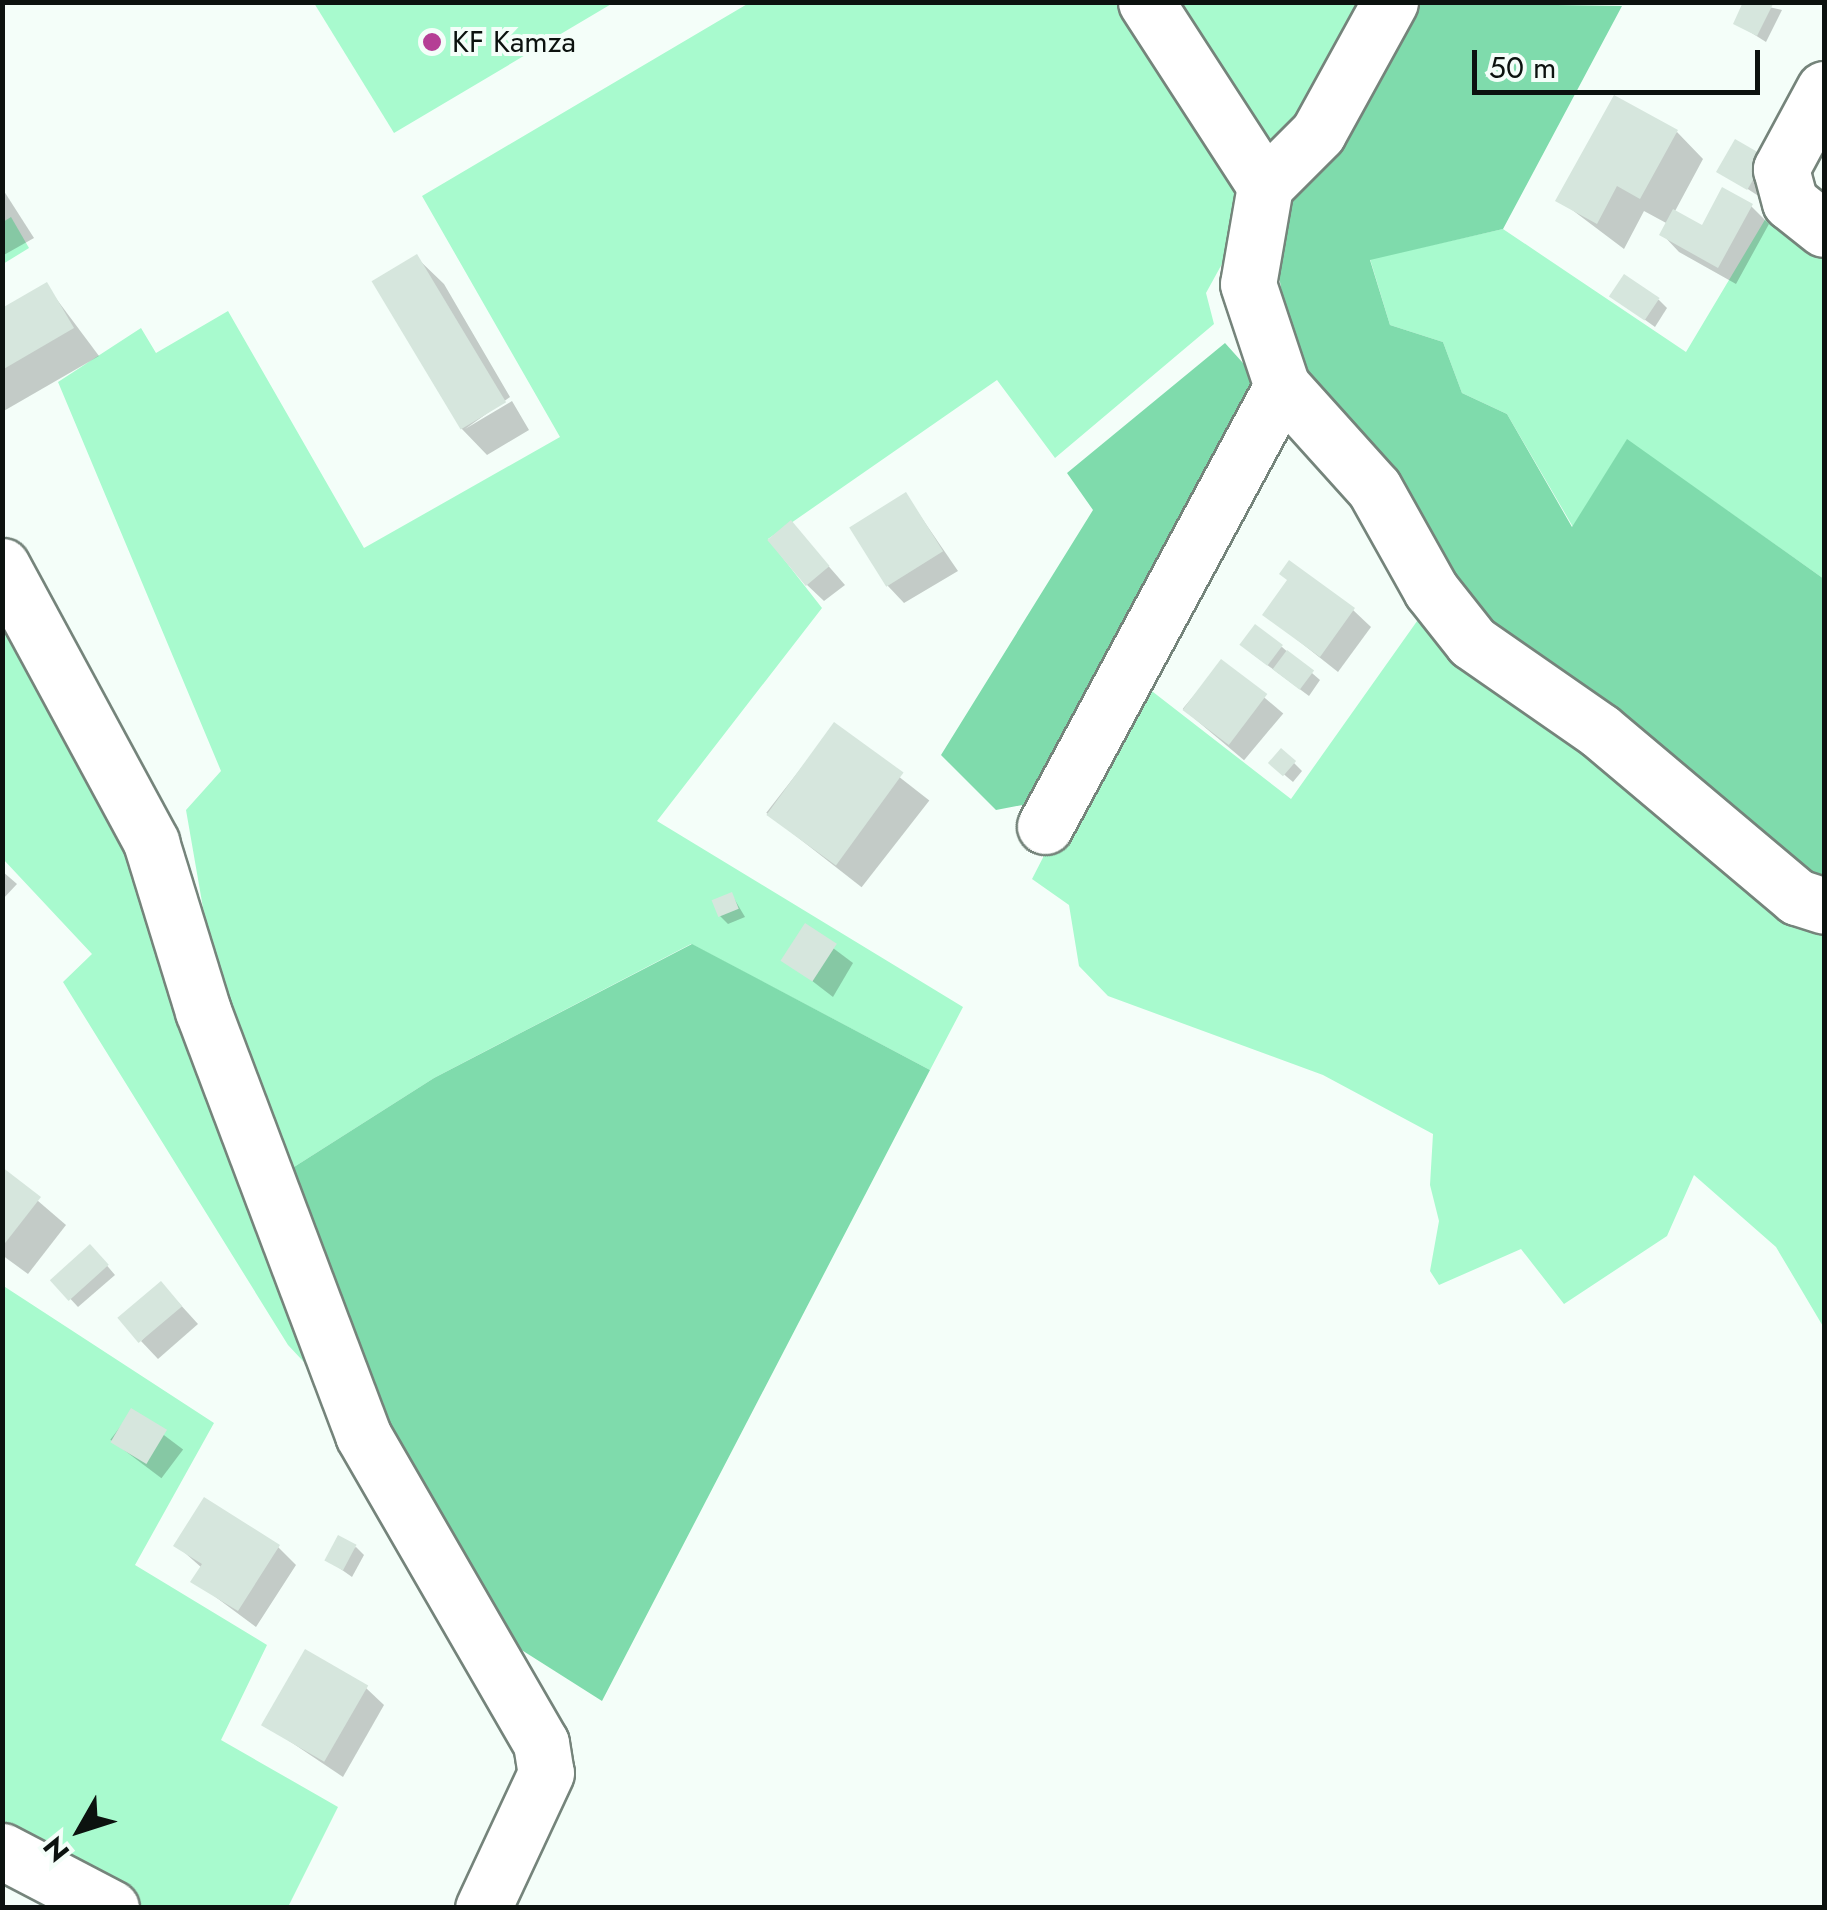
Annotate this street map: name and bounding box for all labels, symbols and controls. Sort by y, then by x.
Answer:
place label: KF Kamza [452,24,576,60]
scale bar [1477,30,1764,92]
marker: KF Kamza [421,31,443,53]
text: 50 m [1489,46,1556,89]
north arrow [30,1780,130,1880]
text: N [33,1828,79,1871]

